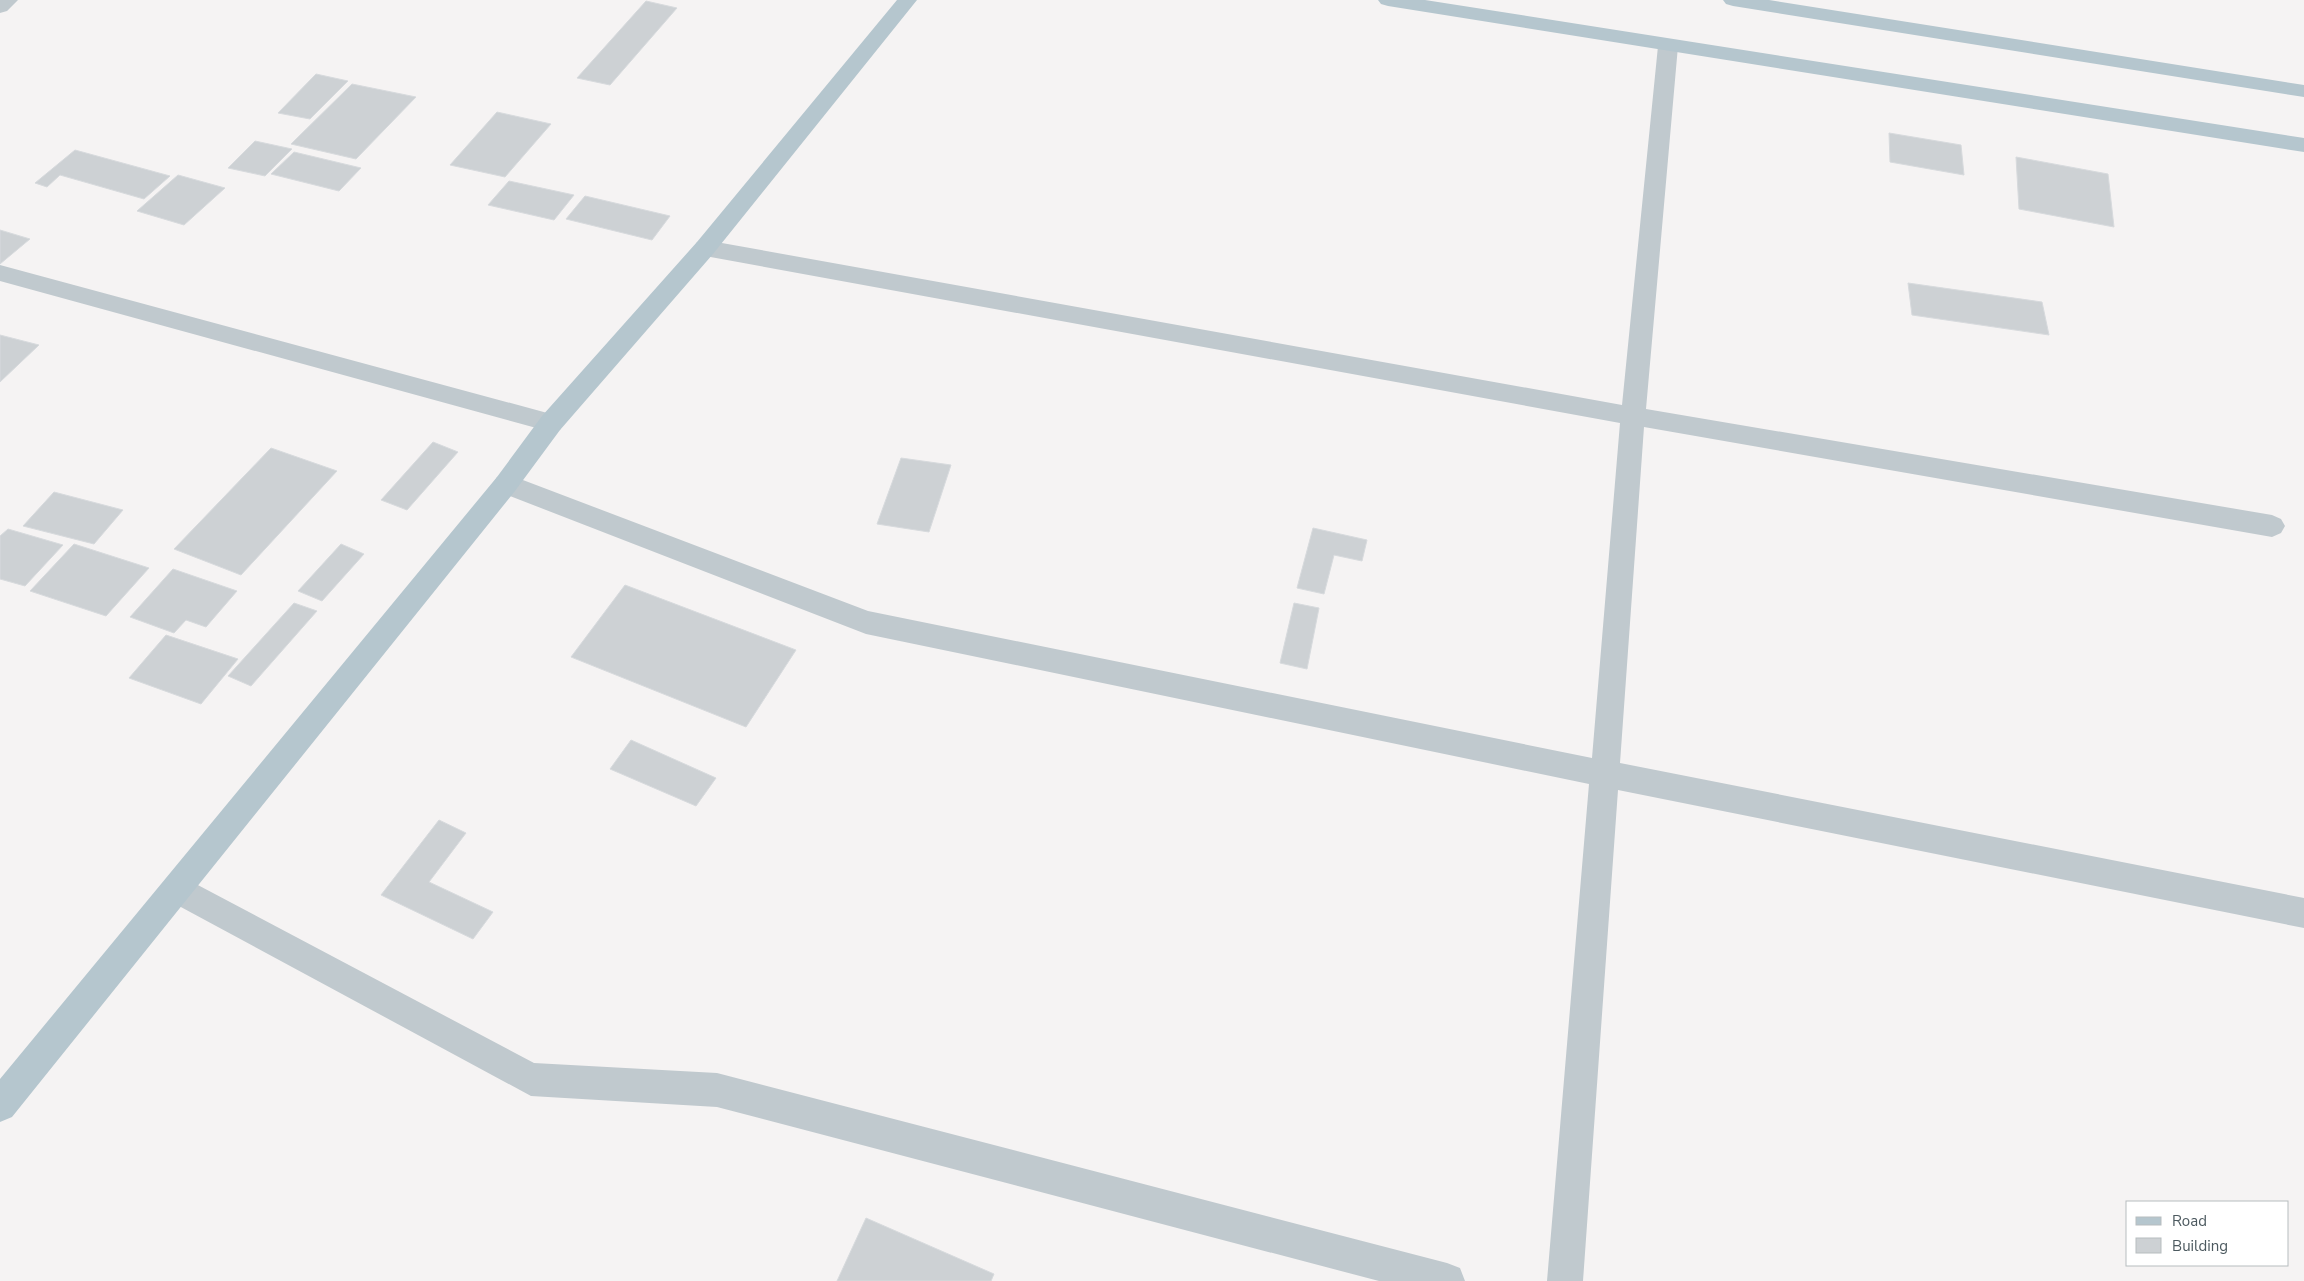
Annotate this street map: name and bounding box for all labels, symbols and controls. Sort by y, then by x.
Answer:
legend [2126,1201,2289,1266]
text: Road [2172,1211,2207,1231]
text: Building [2172,1236,2228,1256]

